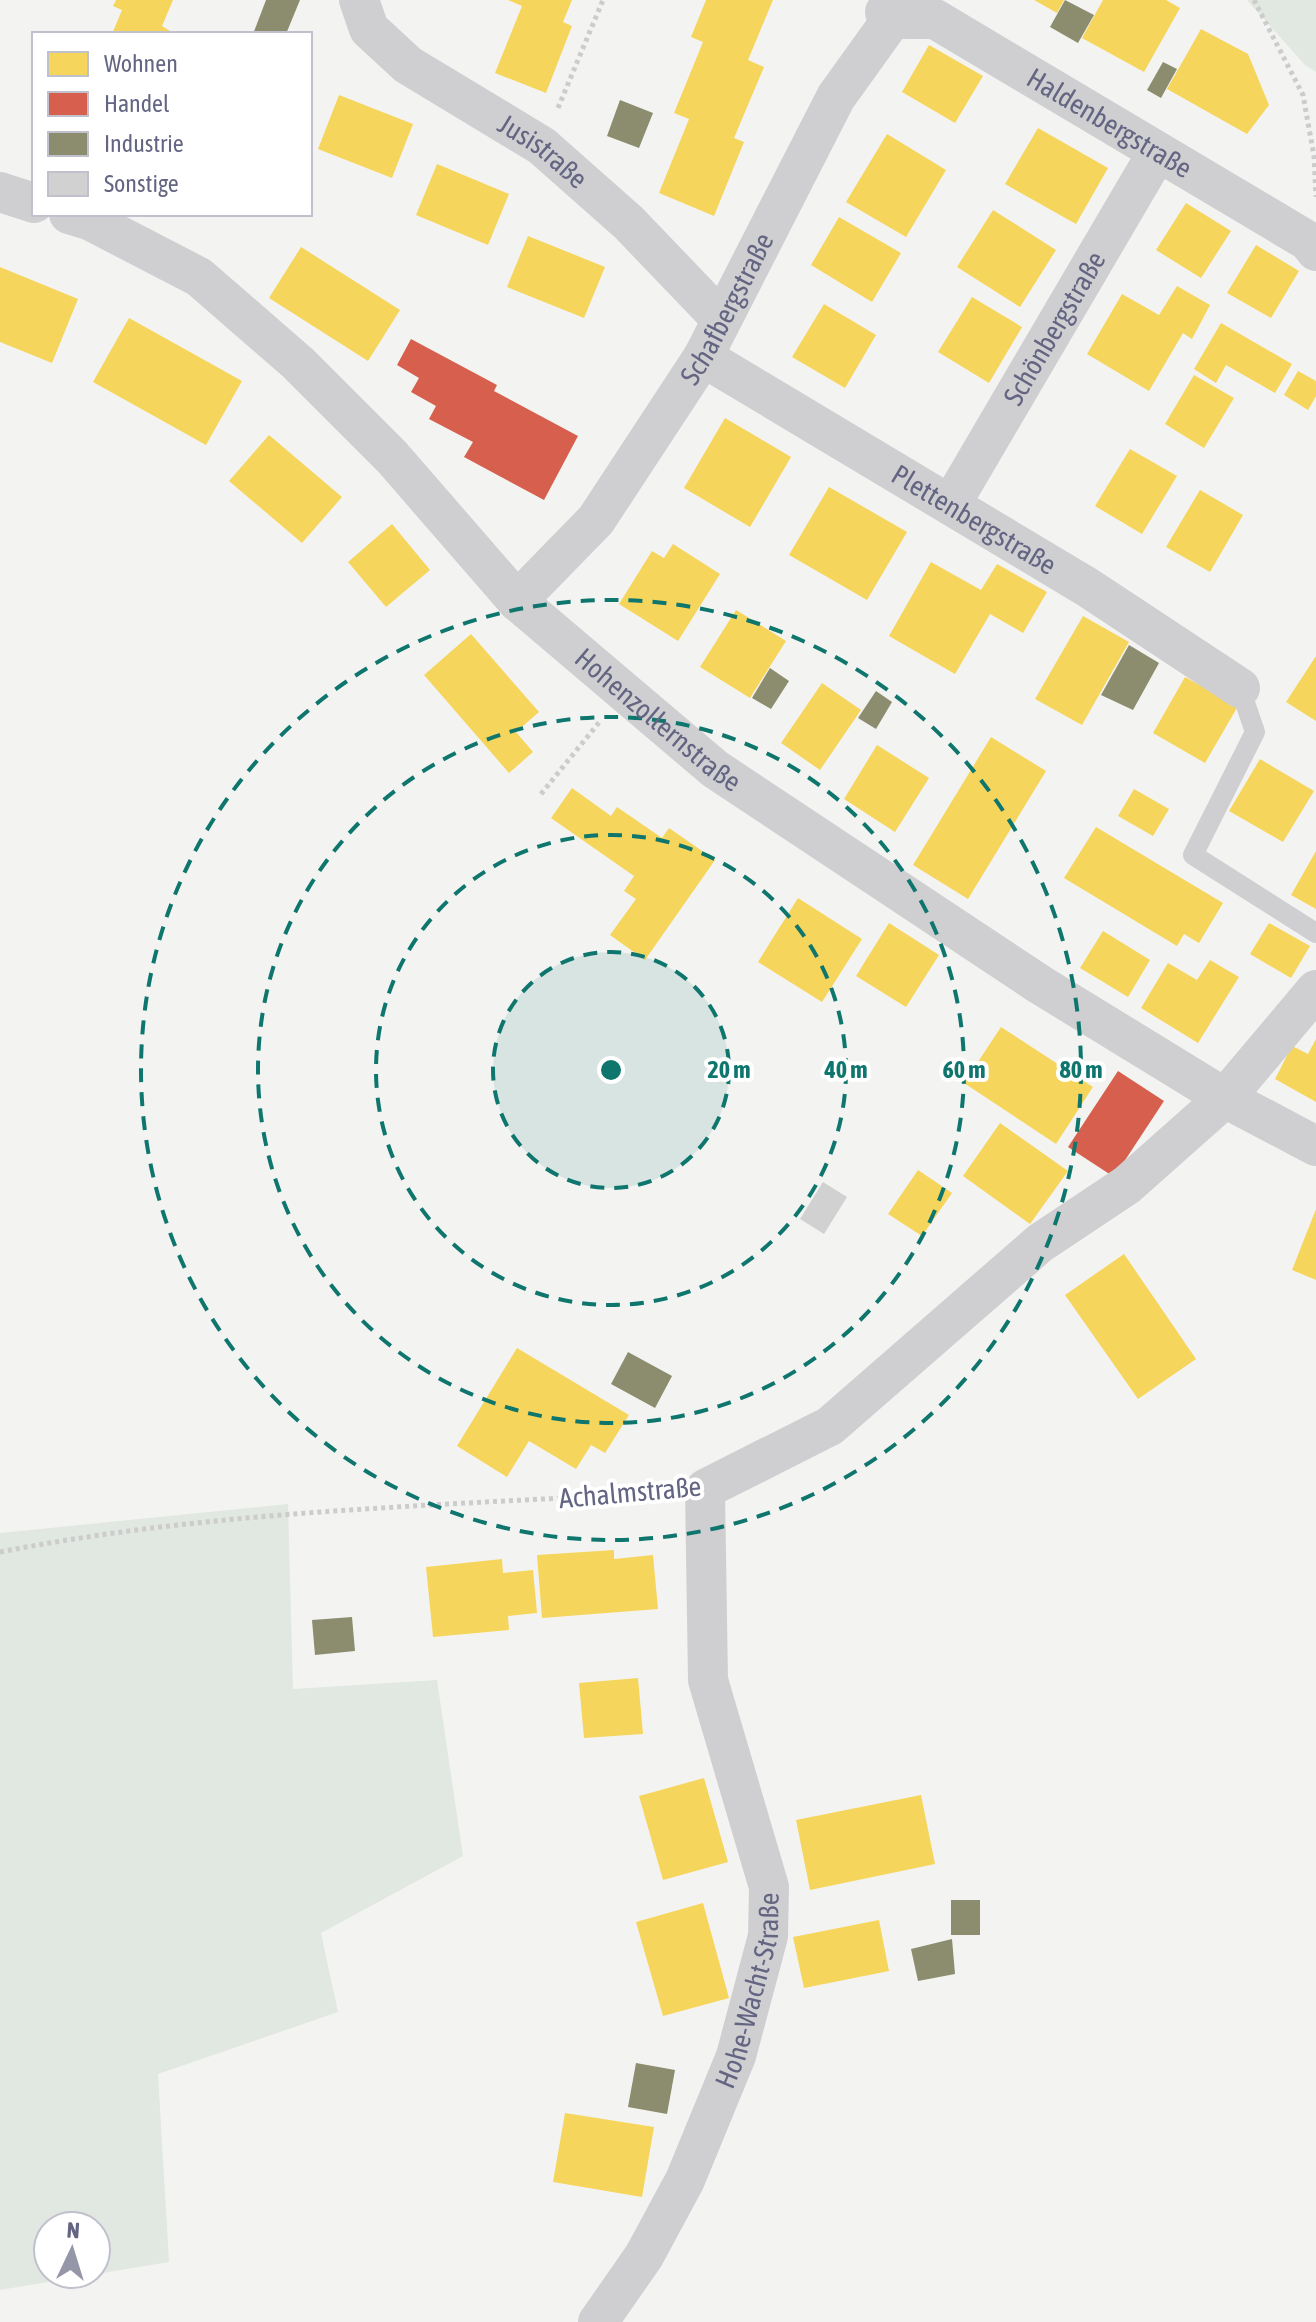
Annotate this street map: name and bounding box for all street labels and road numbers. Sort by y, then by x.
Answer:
street label: Haldenbergstraße [1021,62,1198,184]
street label: Jusistraße [493,107,594,195]
street label: Schafbergstraße [673,228,780,390]
street label: Schönbergstraße [997,246,1112,411]
street label: Plettenbergstraße [886,458,1062,581]
street label: Hohenzollernstraße [569,641,747,798]
street label: Achalmstraße [557,1470,703,1514]
street label: Hohe-Wacht-Straße [709,1892,785,2093]

